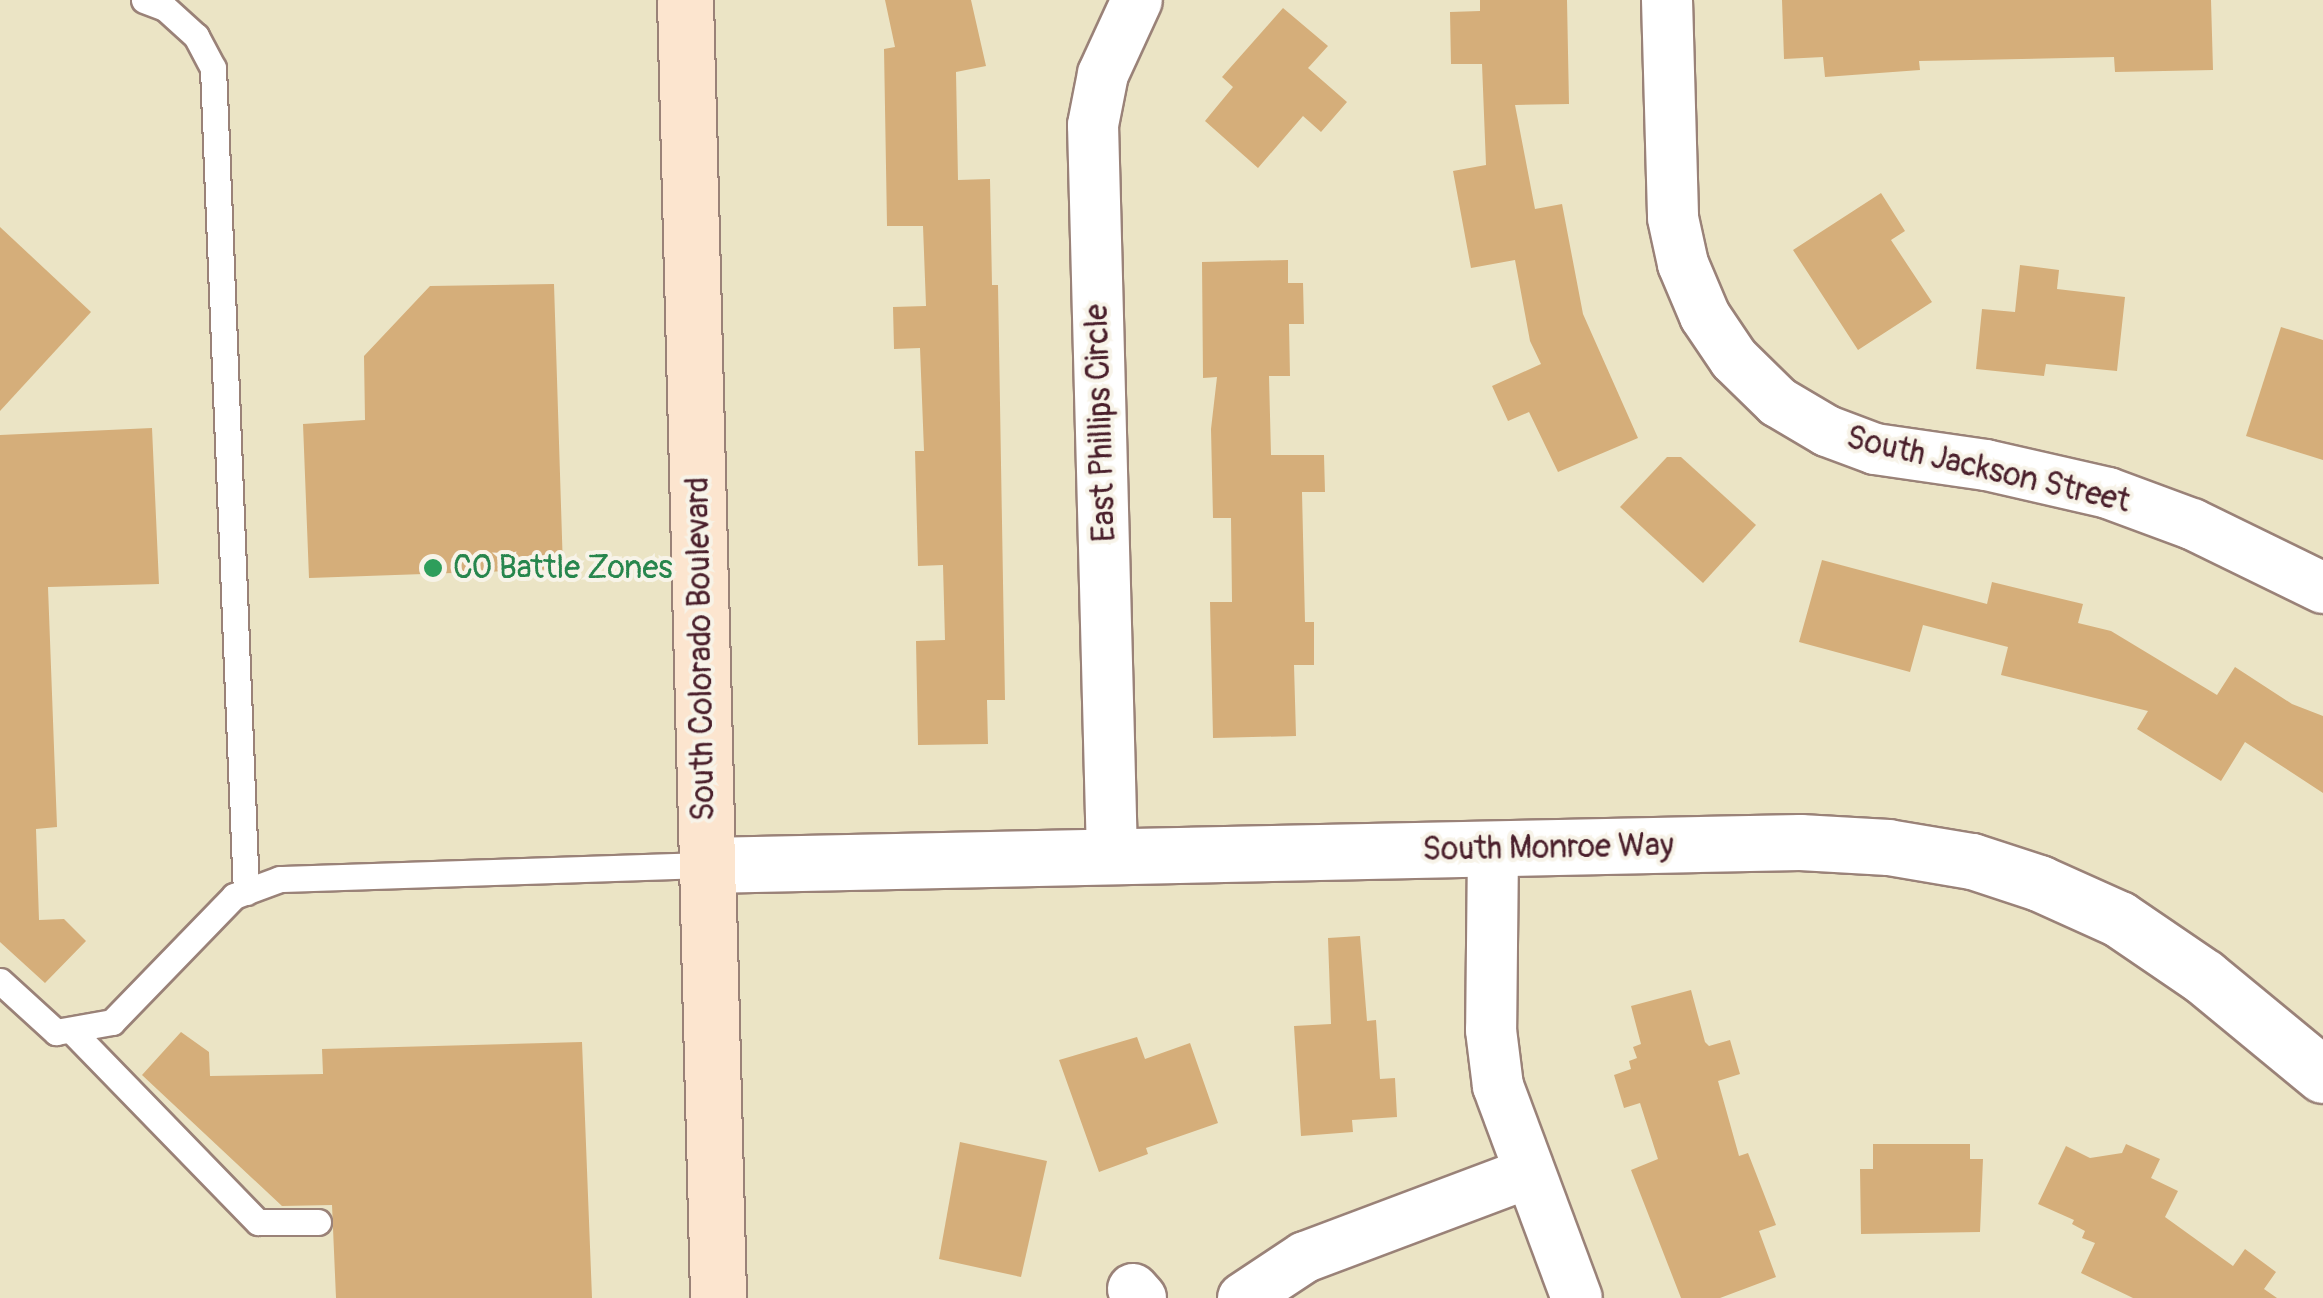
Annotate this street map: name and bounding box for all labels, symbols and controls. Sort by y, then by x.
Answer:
street label: East Phillips Circle [1078,303,1124,543]
street label: South Jackson Street [1843,419,2133,521]
street label: South Colorado Boulevard [679,476,723,822]
place label: CO Battle Zones [453,549,672,587]
marker: CO Battle Zones [422,557,444,579]
street label: South Monroe Way [1422,827,1674,869]

